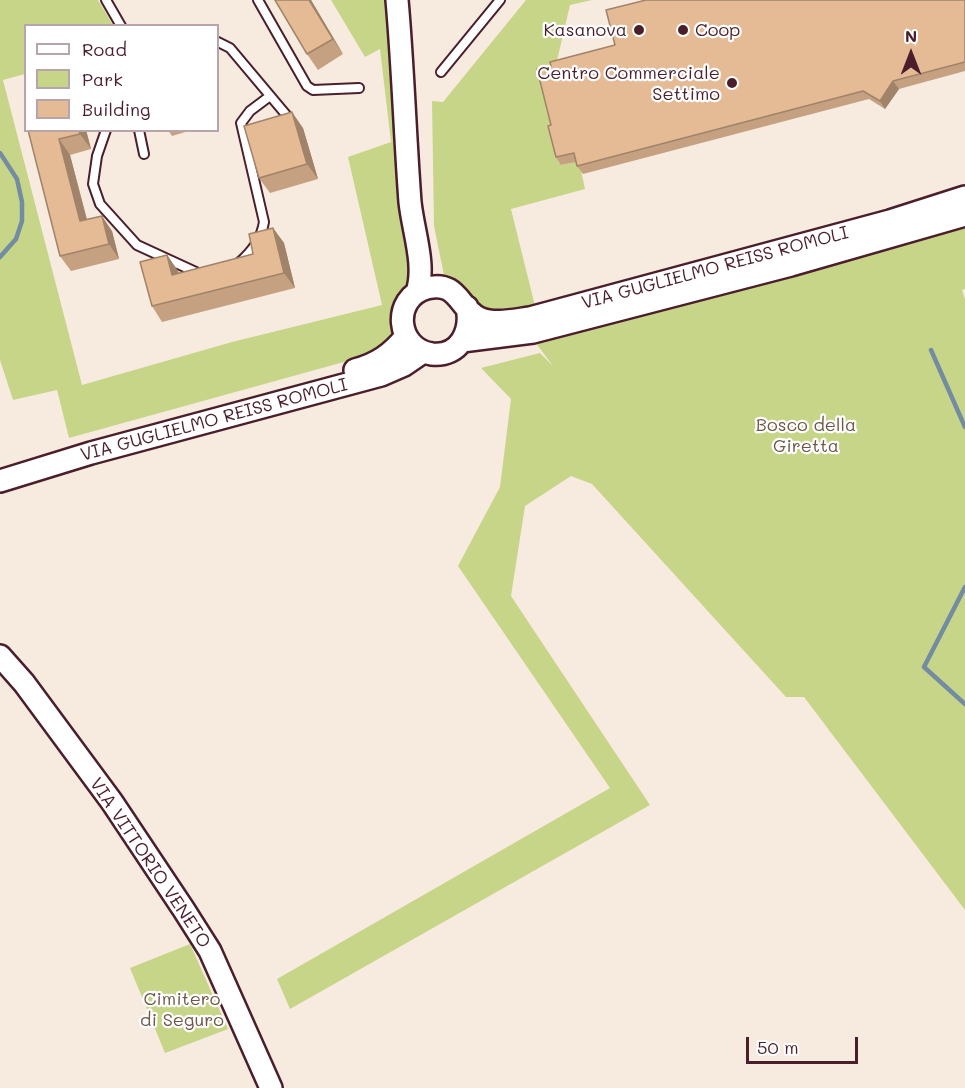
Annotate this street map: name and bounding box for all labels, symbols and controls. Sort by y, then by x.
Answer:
place label: Kasanova [544,19,627,41]
place label: Coop [695,19,740,41]
marker: Kasanova [632,23,646,37]
marker: Coop [676,23,690,37]
legend [24,24,219,132]
north arrow [881,24,941,84]
text: N [905,25,917,46]
text: Road [82,37,127,61]
place label: Centro Commerciale Settimo [537,62,720,104]
text: Park [82,67,123,91]
marker: Centro Commerciale Settimo [725,76,739,90]
text: Building [82,97,150,121]
street label: VIA GUGLIELMO REISS ROMOLI [579,222,851,314]
street label: VIA GUGLIELMO REISS ROMOLI [78,374,350,466]
park label: Bosco della Giretta [756,414,856,456]
street label: VIA VITTORIO VENETO [85,774,215,952]
park label: Cimitero di Seguro [140,988,224,1030]
scale bar [749,1025,862,1063]
text: 50 m [757,1035,799,1059]

